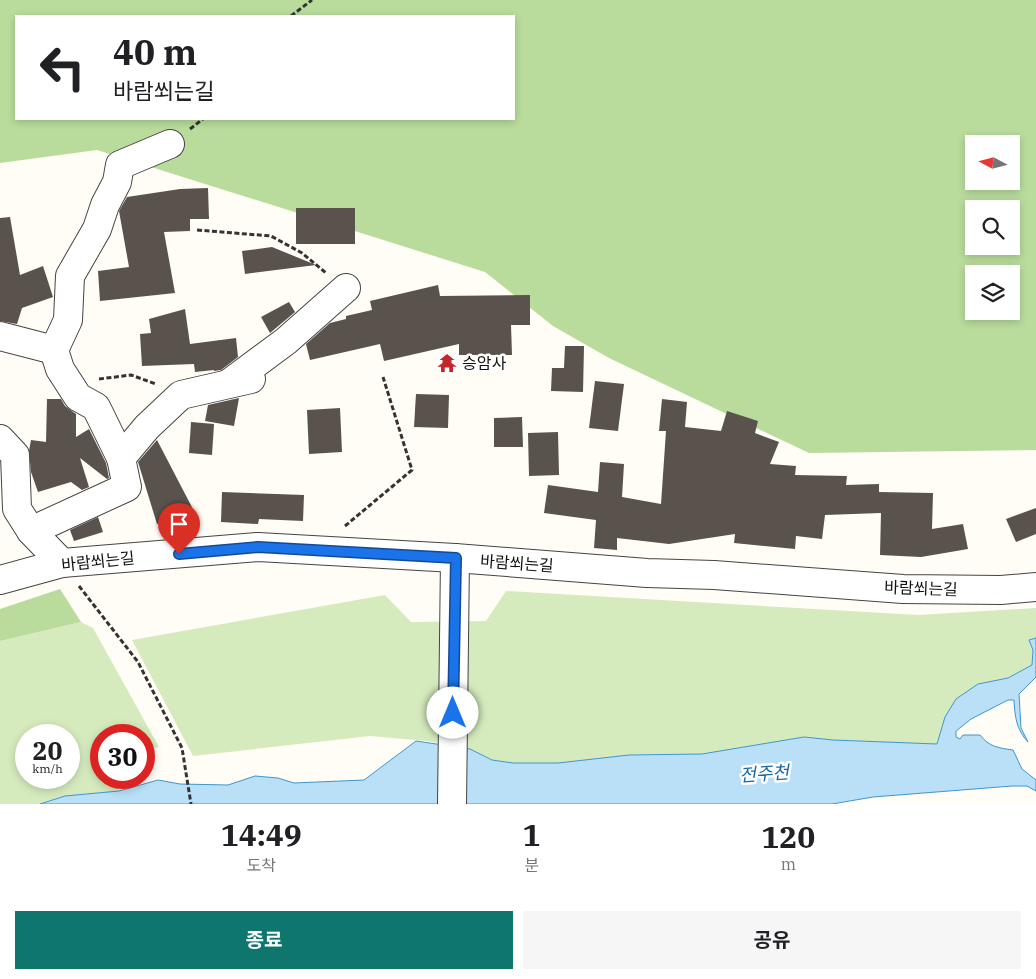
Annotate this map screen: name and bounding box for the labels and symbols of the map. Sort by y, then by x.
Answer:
north arrow [965,135,1020,190]
temple icon: 승암사 [436,352,458,374]
place label: 승암사 [462,353,506,373]
pin [158,503,200,554]
street label: 바람쐬는길 [60,547,136,575]
street label: 바람쐬는길 [480,550,554,576]
street label: 바람쐬는길 [884,577,958,599]
position arrow [426,686,478,738]
speed limit sign: 30 [90,724,155,789]
water label: 전주천 [738,760,792,787]

